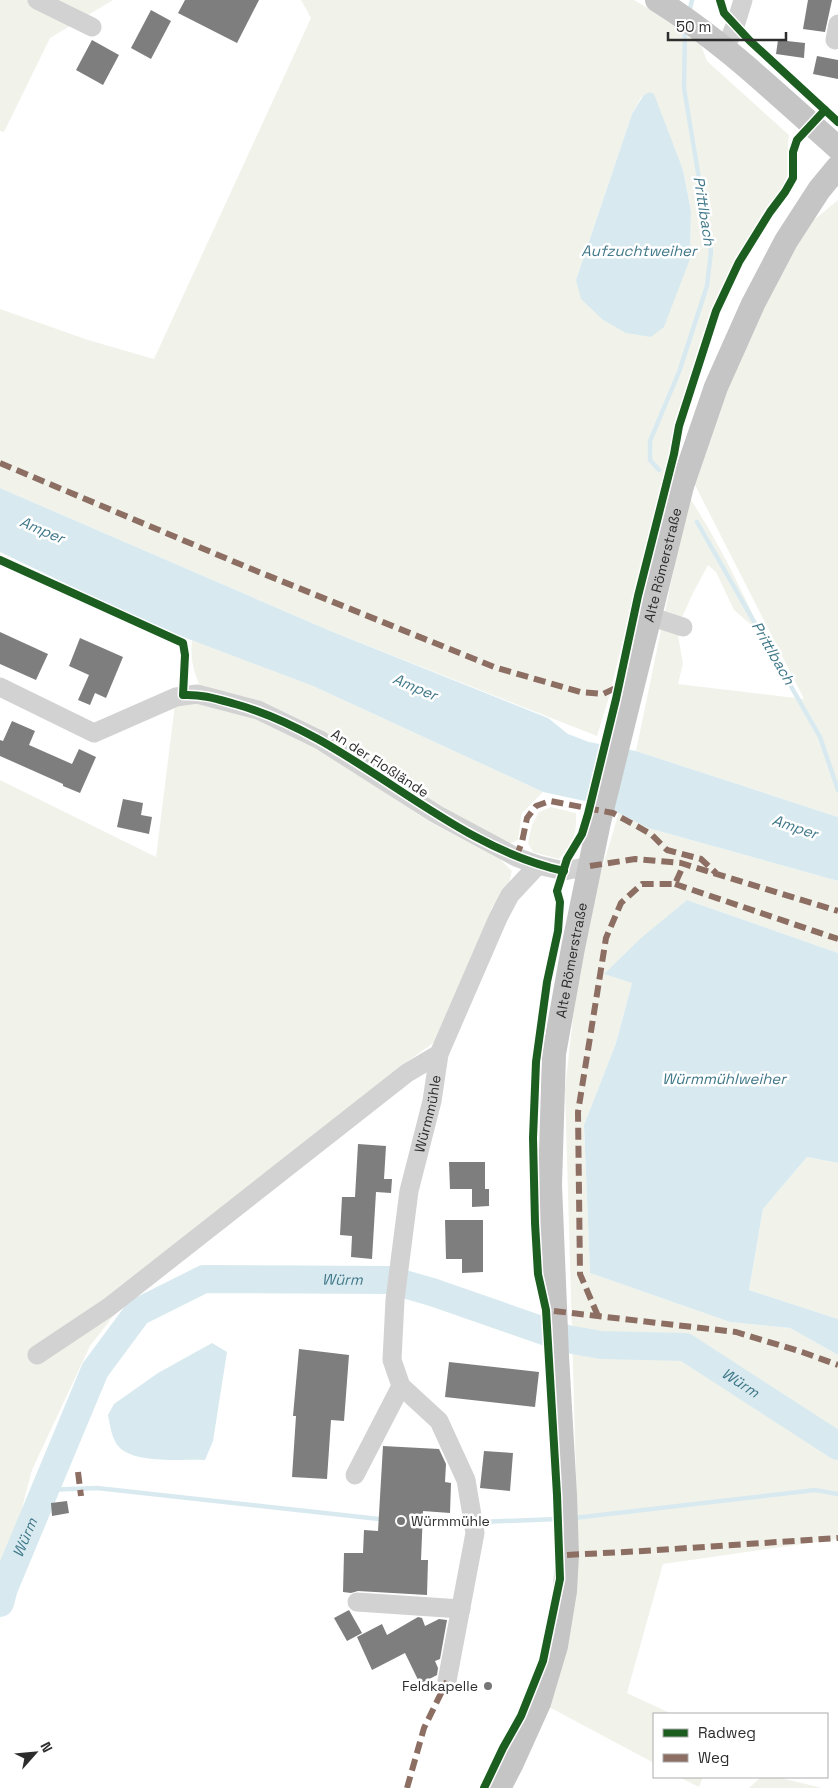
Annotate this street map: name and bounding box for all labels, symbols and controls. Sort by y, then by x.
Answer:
scale bar [668,10,786,42]
text: 50 m [676,17,711,36]
water label: Prittlbach [690,175,719,248]
water label: Aufzuchtweiher [581,241,698,260]
street label: Alte Römerstraße [640,506,685,624]
water label: Amper [17,512,69,548]
water label: Prittlbach [748,618,800,689]
water label: Amper [390,669,442,705]
street label: An der Floßlände [328,725,432,801]
water label: Amper [770,810,822,844]
street label: Alte Römerstraße [552,901,591,1019]
water label: Würmmühlweiher [662,1069,787,1088]
street label: Würmmühle [410,1074,445,1154]
water label: Würm [322,1270,364,1289]
water label: Würm [718,1363,764,1402]
place label: Würmmühle [411,1512,490,1530]
water label: Würm [8,1514,42,1560]
marker: Würmmühle [395,1515,407,1527]
place label: Feldkapelle [402,1677,478,1695]
marker: Feldkapelle [482,1680,494,1692]
legend [653,1713,828,1778]
text: Radweg [698,1723,756,1742]
north arrow [10,1728,60,1778]
text: N [36,1739,57,1755]
text: Weg [698,1748,729,1767]

